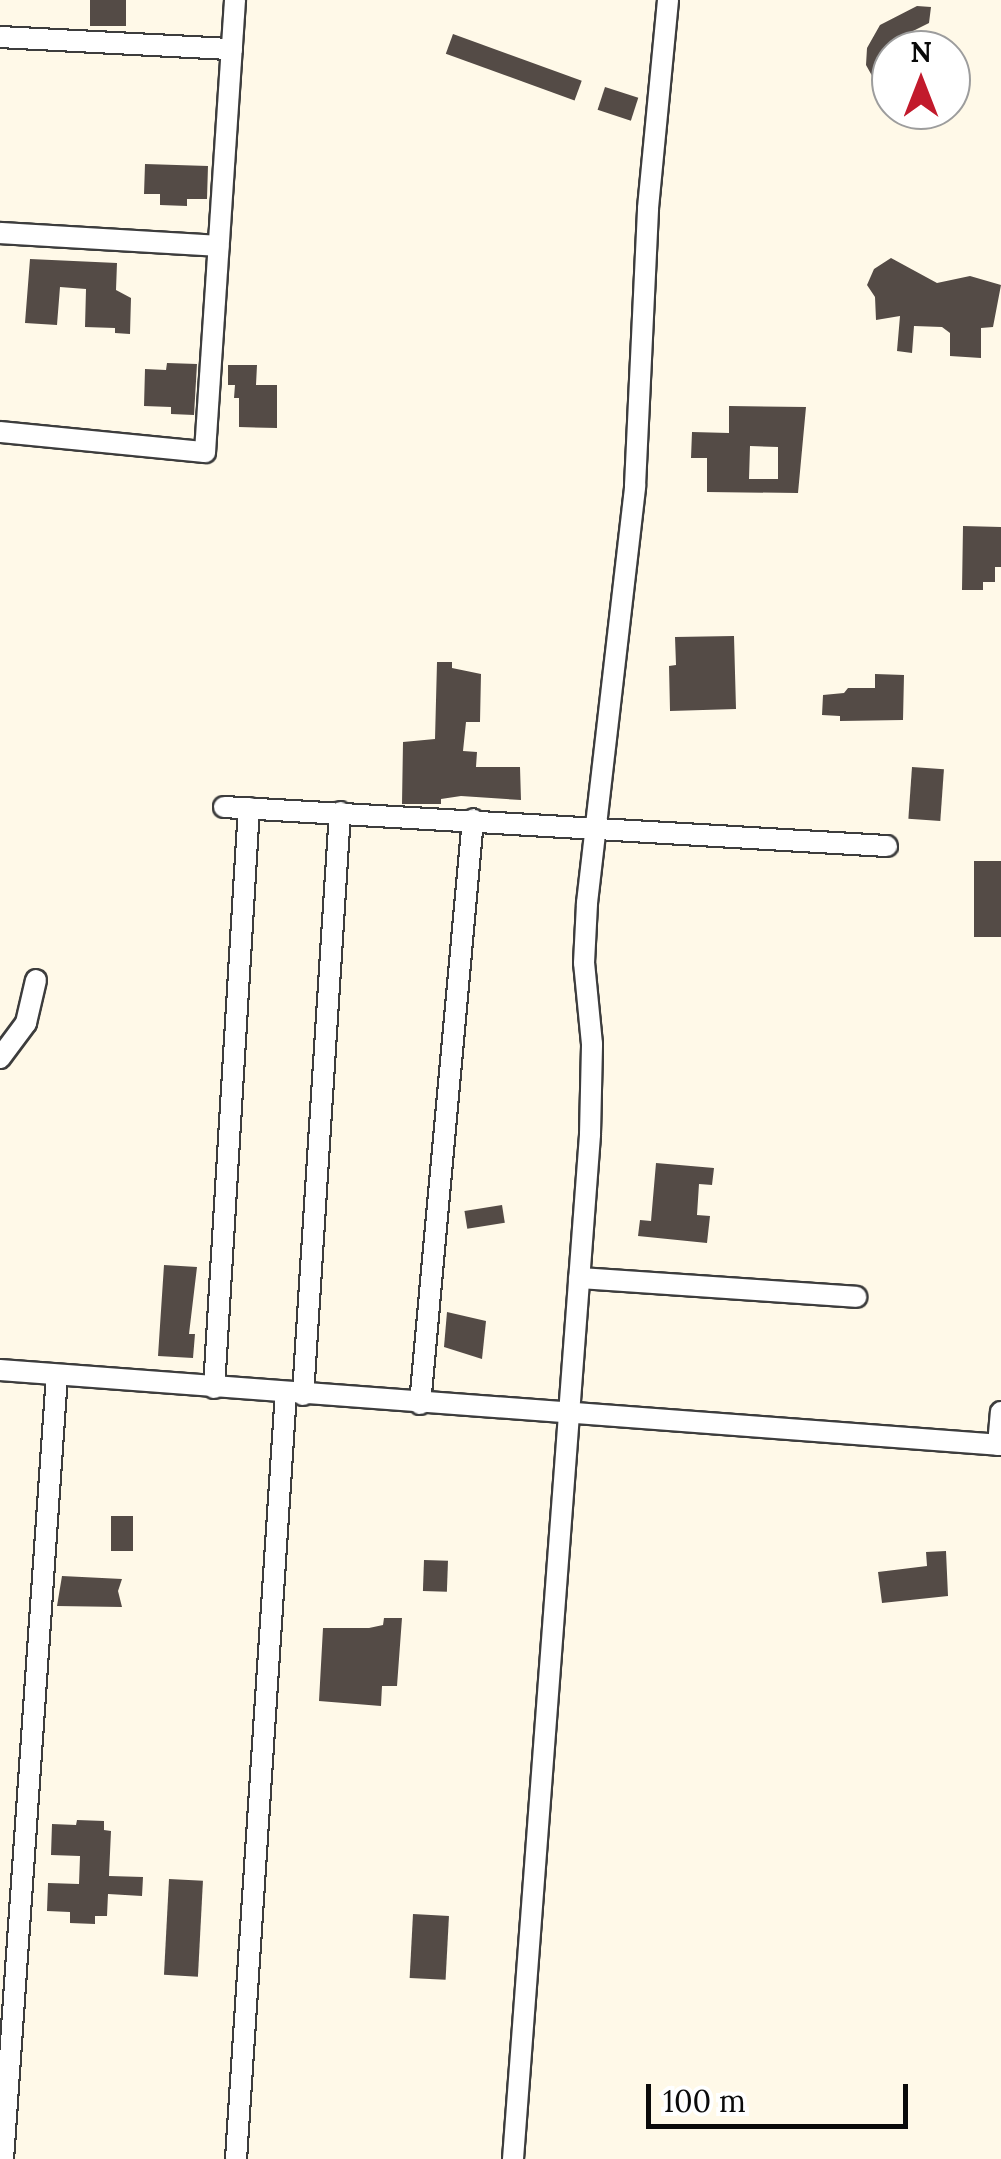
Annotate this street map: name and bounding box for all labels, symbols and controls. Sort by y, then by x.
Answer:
north arrow [871,30,971,130]
text: N [910,34,932,70]
scale bar [651,2064,914,2126]
text: 100 m [663,2082,746,2120]

